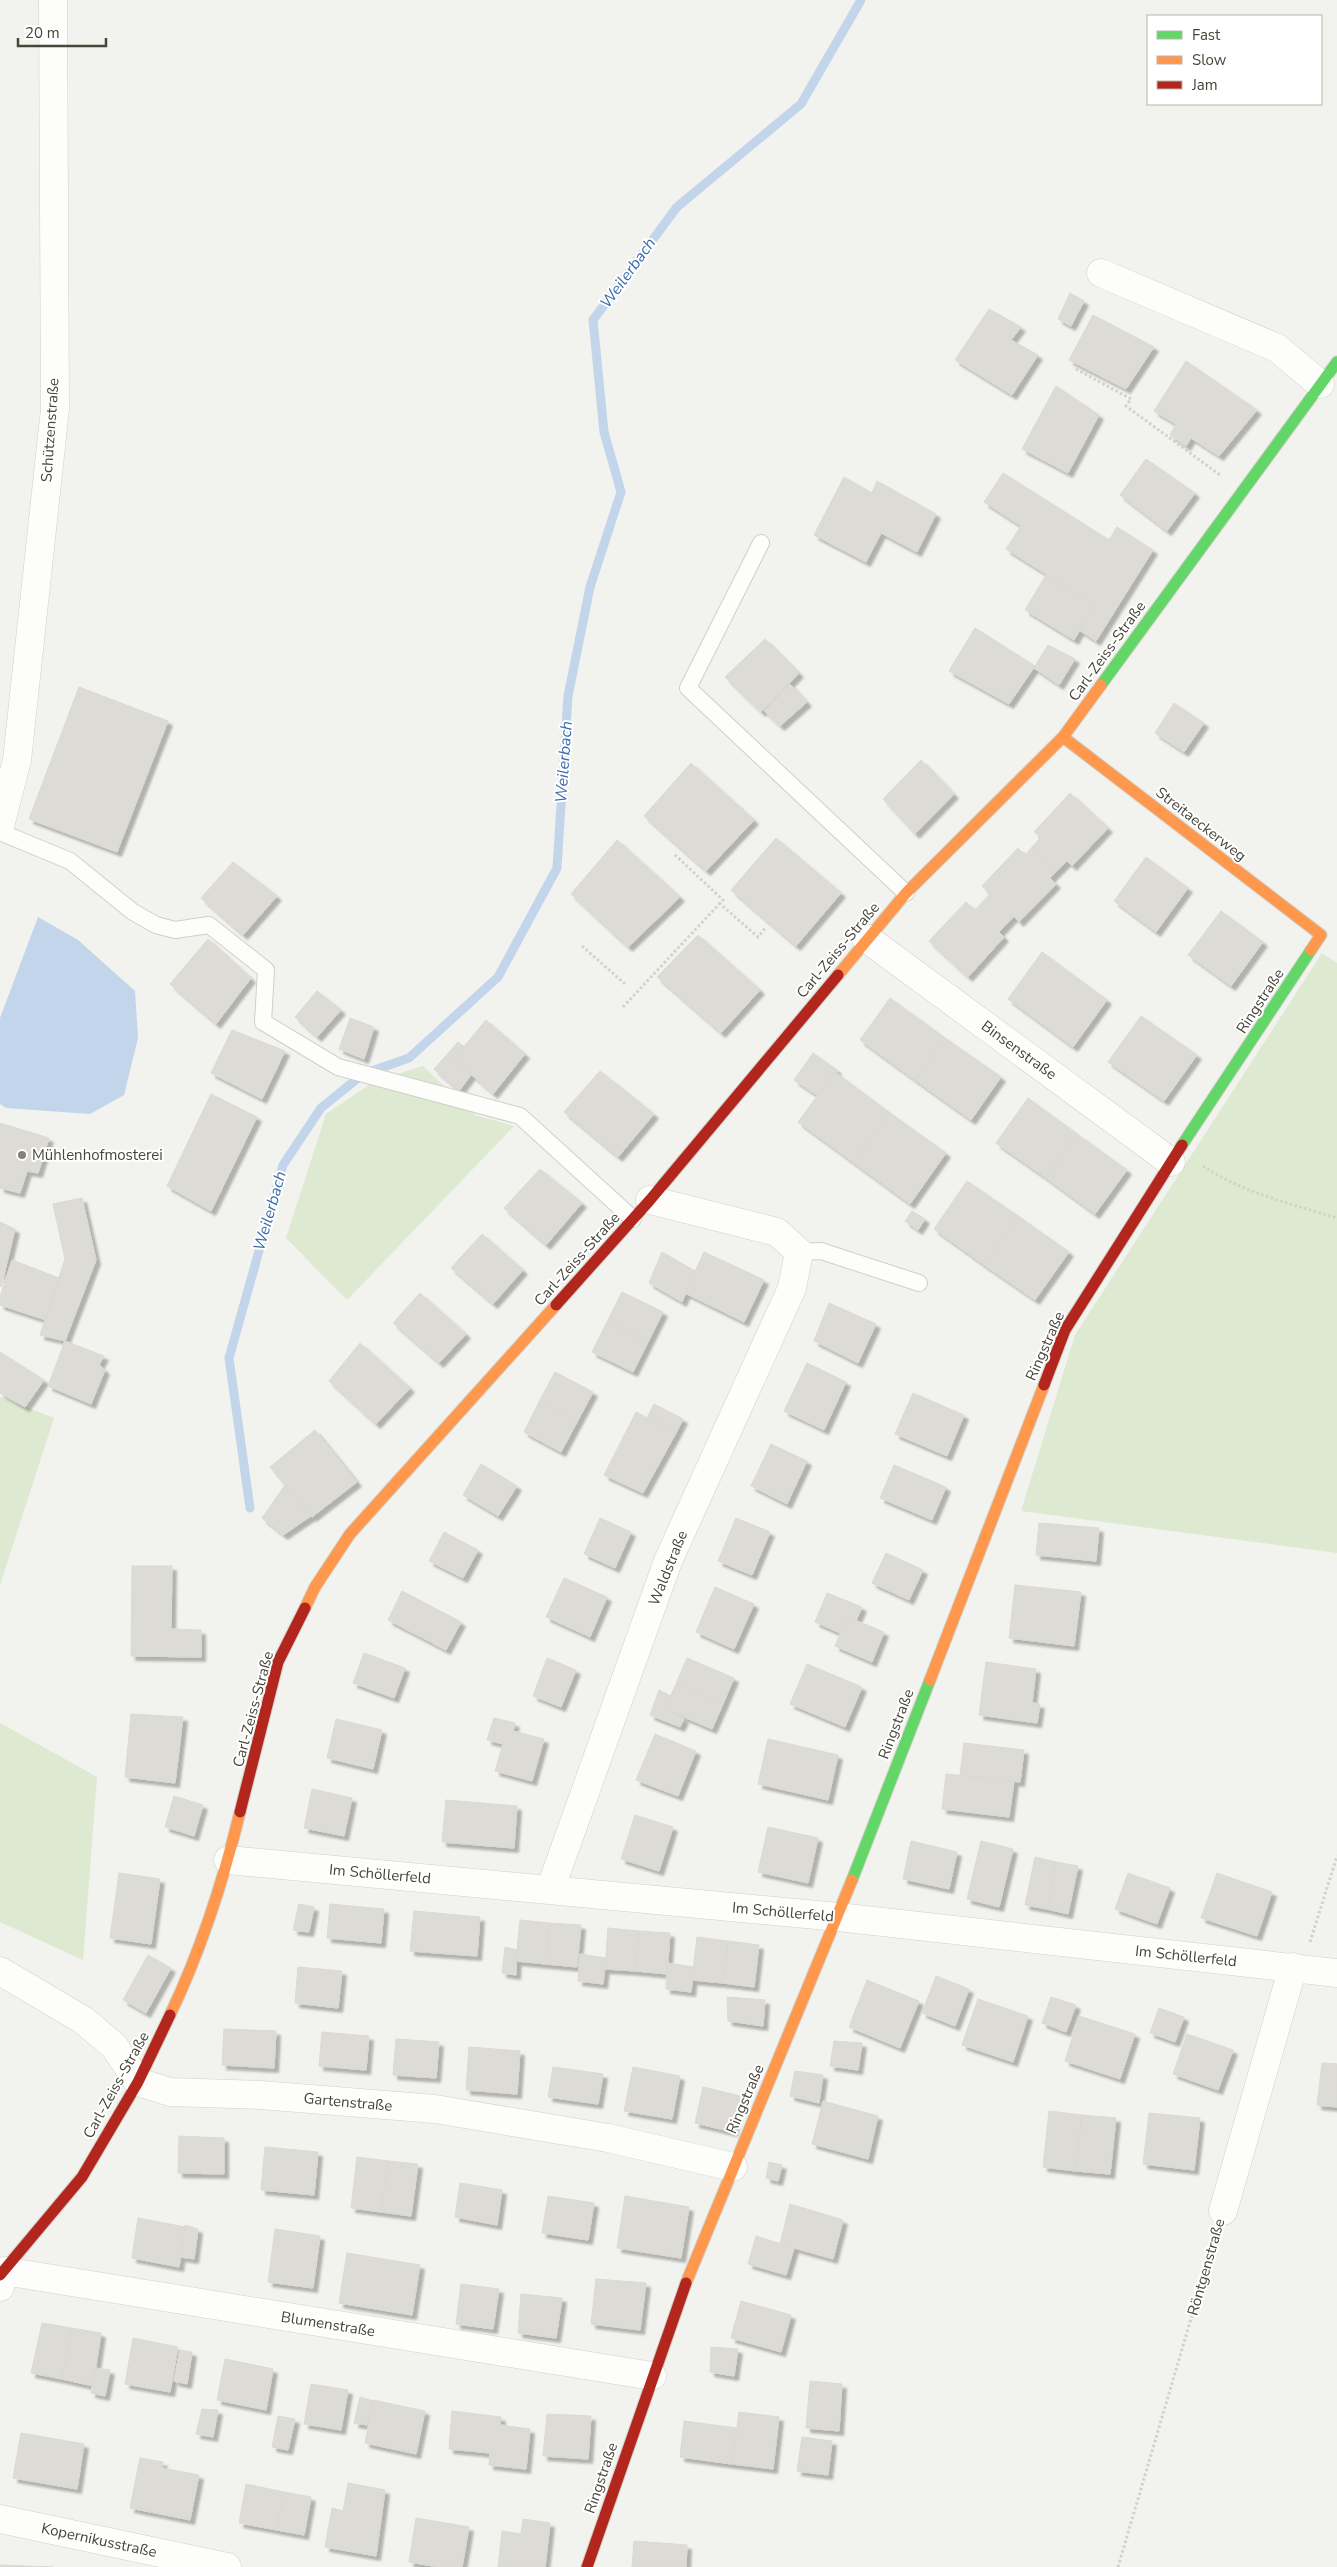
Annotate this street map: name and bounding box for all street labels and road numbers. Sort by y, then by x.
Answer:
street label: Schützenstraße [36,377,64,483]
street label: Carl-Zeiss-Straße [1064,597,1150,705]
street label: Streitaeckerweg [1152,782,1250,866]
street label: Carl-Zeiss-Straße [792,898,884,1002]
street label: Ringstraße [1232,965,1288,1037]
street label: Binsenstraße [977,1016,1061,1084]
street label: Carl-Zeiss-Straße [530,1208,624,1310]
street label: Ringstraße [1021,1308,1069,1384]
street label: Waldstraße [644,1527,692,1609]
street label: Carl-Zeiss-Straße [228,1649,278,1769]
street label: Ringstraße [873,1686,919,1762]
street label: Im Schöllerfeld [328,1860,432,1888]
street label: Im Schöllerfeld [731,1898,835,1926]
street label: Im Schöllerfeld [1134,1941,1238,1971]
street label: Carl-Zeiss-Straße [78,2028,154,2142]
street label: Ringstraße [721,2061,769,2137]
street label: Gartenstraße [303,2088,393,2116]
street label: Röntgenstraße [1183,2216,1229,2318]
street label: Blumenstraße [279,2307,377,2341]
street label: Ringstraße [580,2440,622,2516]
street label: Kopernikusstraße [39,2518,159,2562]

